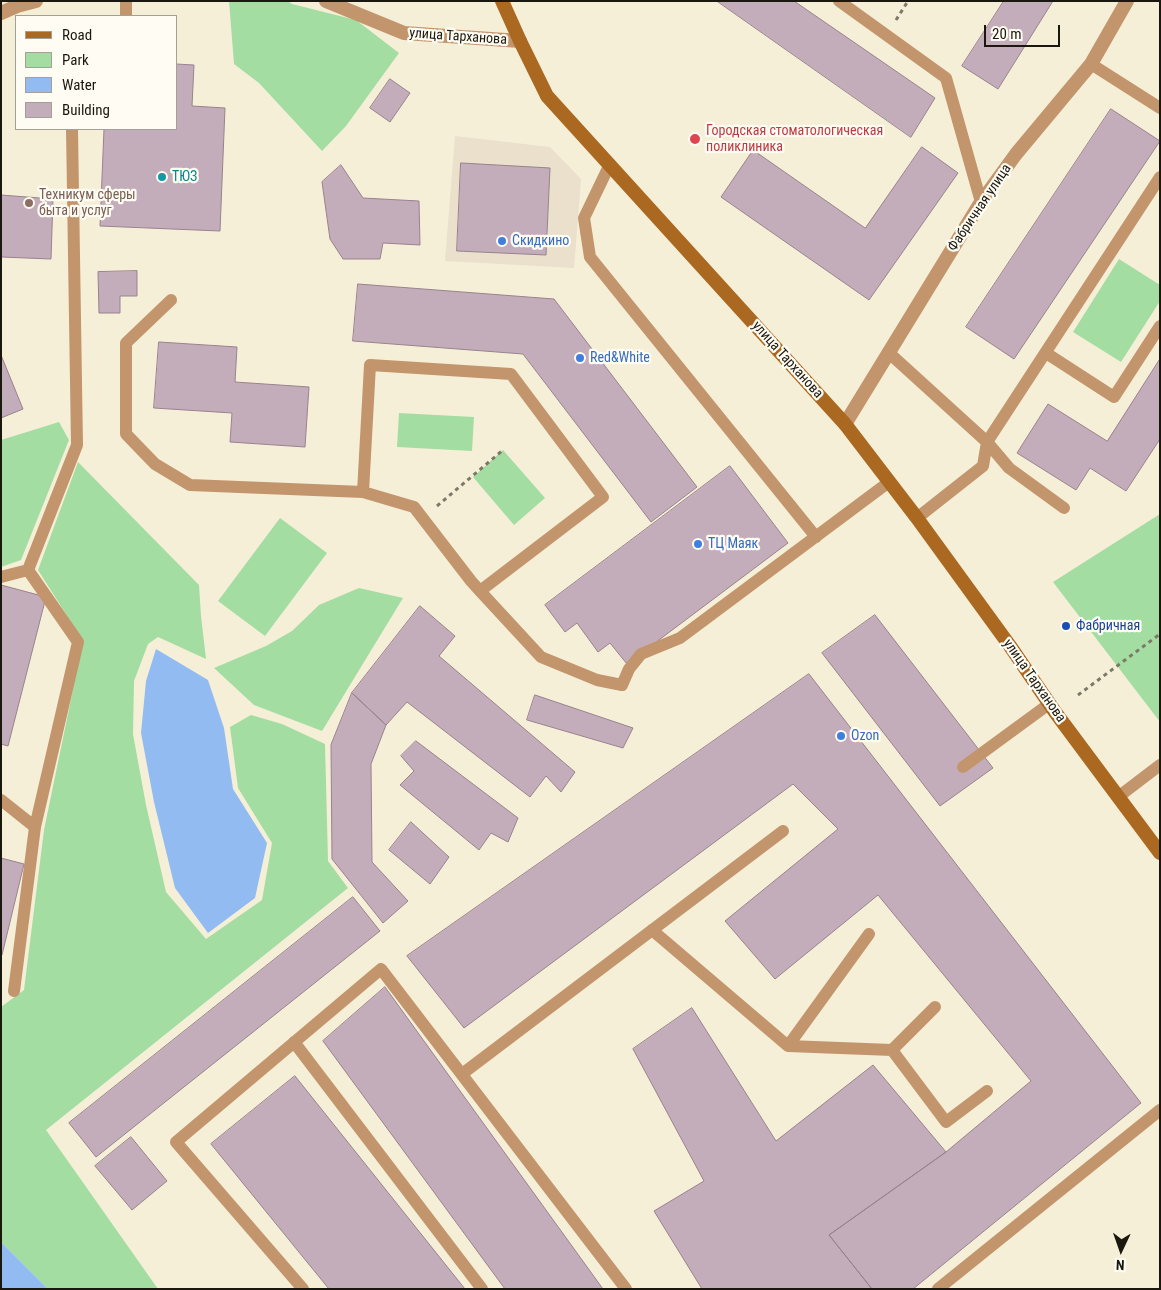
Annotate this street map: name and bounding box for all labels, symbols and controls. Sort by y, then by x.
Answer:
legend [15,15,178,130]
scale bar [986,15,1062,47]
street label: улица Тарханова [409,25,507,49]
text: 20 m [992,25,1022,43]
text: Road [62,26,92,44]
text: Park [62,51,89,69]
text: Water [62,76,96,94]
text: Building [62,101,110,119]
place label: Городская стоматологическая поликлиника [706,123,883,156]
marker: Городская стоматологическая поликлиника [688,132,702,146]
street label: Фабричная улица [945,161,1015,255]
place label: ТЮЗ [172,169,197,185]
marker: ТЮЗ [156,171,168,183]
place label: Техникум сферы быта и услуг [39,187,136,220]
marker: Техникум сферы быта и услуг [23,197,35,209]
place label: Скидкино [512,233,569,249]
marker: Скидкино [496,235,508,247]
street label: улица Тарханова [748,318,826,402]
place label: Red&White [590,350,650,366]
marker: Red&White [574,352,586,364]
place label: ТЦ Маяк [708,536,758,552]
marker: ТЦ Маяк [692,538,704,550]
place label: Фабричная [1076,618,1140,634]
marker: Фабричная [1060,620,1072,632]
street label: улица Тарханова [999,636,1069,726]
place label: Ozon [851,728,879,744]
marker: Ozon [835,730,847,742]
north arrow [1096,1225,1146,1275]
text: N [1116,1257,1125,1273]

